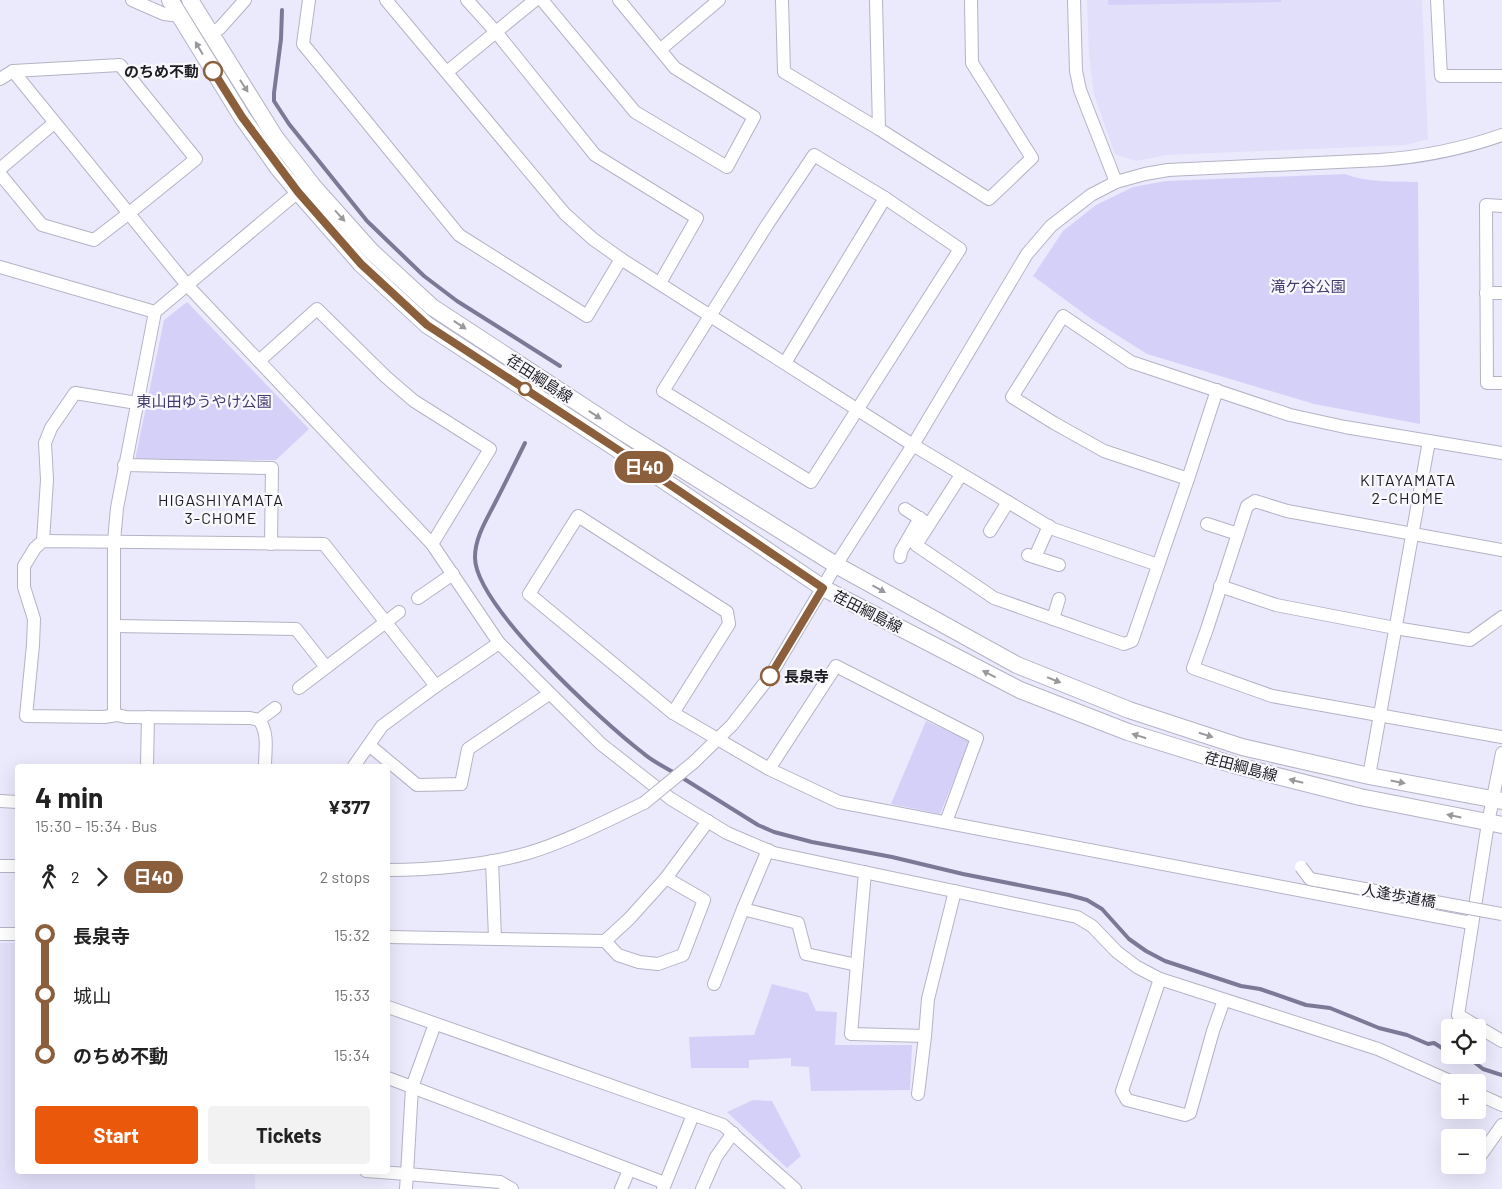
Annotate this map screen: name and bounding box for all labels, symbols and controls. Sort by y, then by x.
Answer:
one-way arrow [194,41,203,54]
marker: のちめ不動 [203,61,223,81]
place label: のちめ不動 [124,62,199,80]
one-way arrow [239,79,248,93]
one-way arrow [334,210,346,222]
park label: 滝ケ谷公園 [1270,277,1346,295]
one-way arrow [453,320,467,330]
street label: 荏田綱島線 [504,350,576,406]
unlabelled marker [518,382,532,396]
park label: 東山田ゆうやけ公園 [136,392,272,410]
one-way arrow [589,410,602,419]
line badge: 日40 [615,451,673,483]
text: 日40 [624,456,664,478]
district label: KITAYAMATA 2-CHOME [1360,470,1456,507]
district label: HIGASHIYAMATA 3-CHOME [158,490,284,527]
one-way arrow [872,584,886,593]
street label: 荏田綱島線 [830,586,906,636]
marker: 長泉寺 [760,666,780,686]
place label: 長泉寺 [784,667,829,685]
one-way arrow [982,670,997,678]
one-way arrow [1047,676,1062,684]
one-way arrow [1132,732,1147,739]
one-way arrow [1199,732,1214,740]
street label: 荏田綱島線 [1202,748,1280,784]
one-way arrow [1288,776,1303,784]
one-way arrow [1391,778,1407,786]
text: 4 min [35,780,103,814]
text: ¥377 [328,795,370,818]
one-way arrow [1447,812,1462,820]
text: 15:30 – 15:34 · Bus [35,816,157,835]
icon: walk [35,863,63,891]
icon: forward [88,863,116,891]
text: 日40 [134,866,173,888]
text: 2 [71,867,80,886]
text: 2 stops [320,867,370,886]
street label: 人逢歩道橋 [1360,880,1438,910]
text: 長泉寺 [73,924,130,947]
text: 15:32 [334,925,370,944]
text: 城山 [73,984,111,1007]
text: 15:33 [334,985,370,1004]
map controls [1441,1019,1486,1174]
button: locate [1441,1019,1486,1064]
text: のちめ不動 [73,1044,168,1067]
text: 15:34 [334,1045,370,1064]
button: + [1441,1074,1486,1119]
button: Start [35,1106,198,1164]
button: Tickets [208,1106,370,1164]
button: − [1441,1129,1486,1174]

